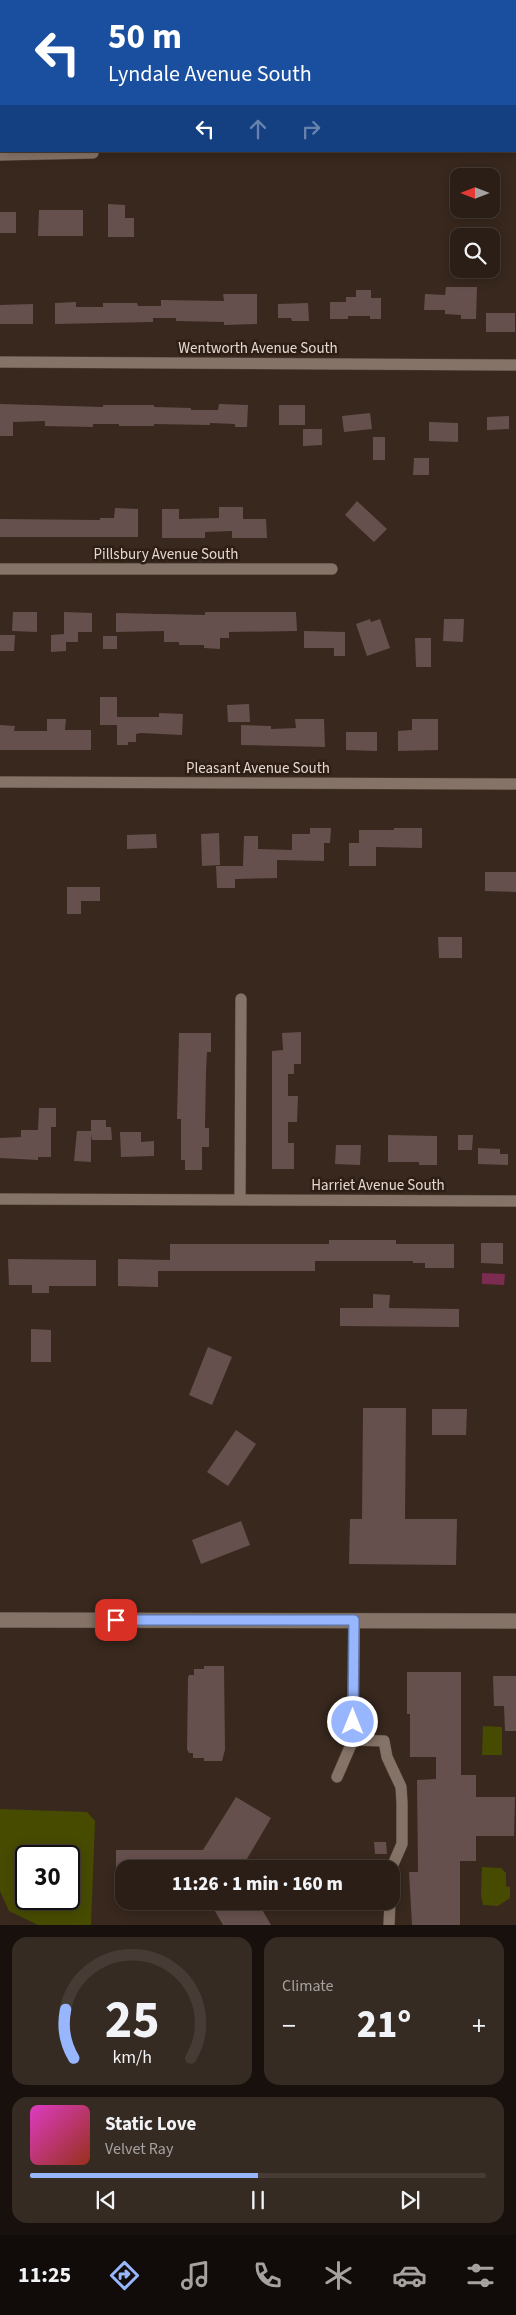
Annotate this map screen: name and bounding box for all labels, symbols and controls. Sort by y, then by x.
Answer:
text: 50 m [108,12,182,62]
icon: left [25,20,90,85]
text: Lyndale Avenue South [108,58,312,90]
icon: left [191,115,219,143]
icon: ahead [244,115,272,143]
icon: right [297,115,325,143]
north arrow [450,168,500,218]
map controls [450,168,500,278]
button: search [450,228,500,278]
street label: Wentworth Avenue South [178,338,338,359]
street label: Pillsbury Avenue South [94,544,238,565]
street label: Pleasant Avenue South [186,758,330,779]
street label: Harriet Avenue South [311,1175,445,1196]
pin [95,1599,137,1641]
icon: arrive [102,1606,130,1634]
position arrow [326,1695,378,1747]
speed limit sign: 30 [15,1845,80,1910]
text: 11:26 · 1 min · 160 m [172,1871,343,1898]
text: Climate [282,1975,333,1997]
text: 25 [105,1984,159,2058]
text: 21° [357,1998,411,2052]
text: − [282,2006,296,2046]
text: + [472,2006,486,2046]
text: km/h [112,2045,152,2070]
text: Static Love [105,2111,196,2138]
text: Velvet Ray [105,2138,173,2160]
icon: previous [92,2186,120,2214]
icon: pause [244,2186,272,2214]
icon: next [396,2186,424,2214]
icon: directions [107,2258,142,2293]
icon: music [178,2258,213,2293]
icon: phone [250,2258,285,2293]
icon: climate [321,2258,356,2293]
icon: car [392,2258,427,2293]
icon: filters [463,2258,498,2293]
text: 11:25 [18,2259,71,2291]

